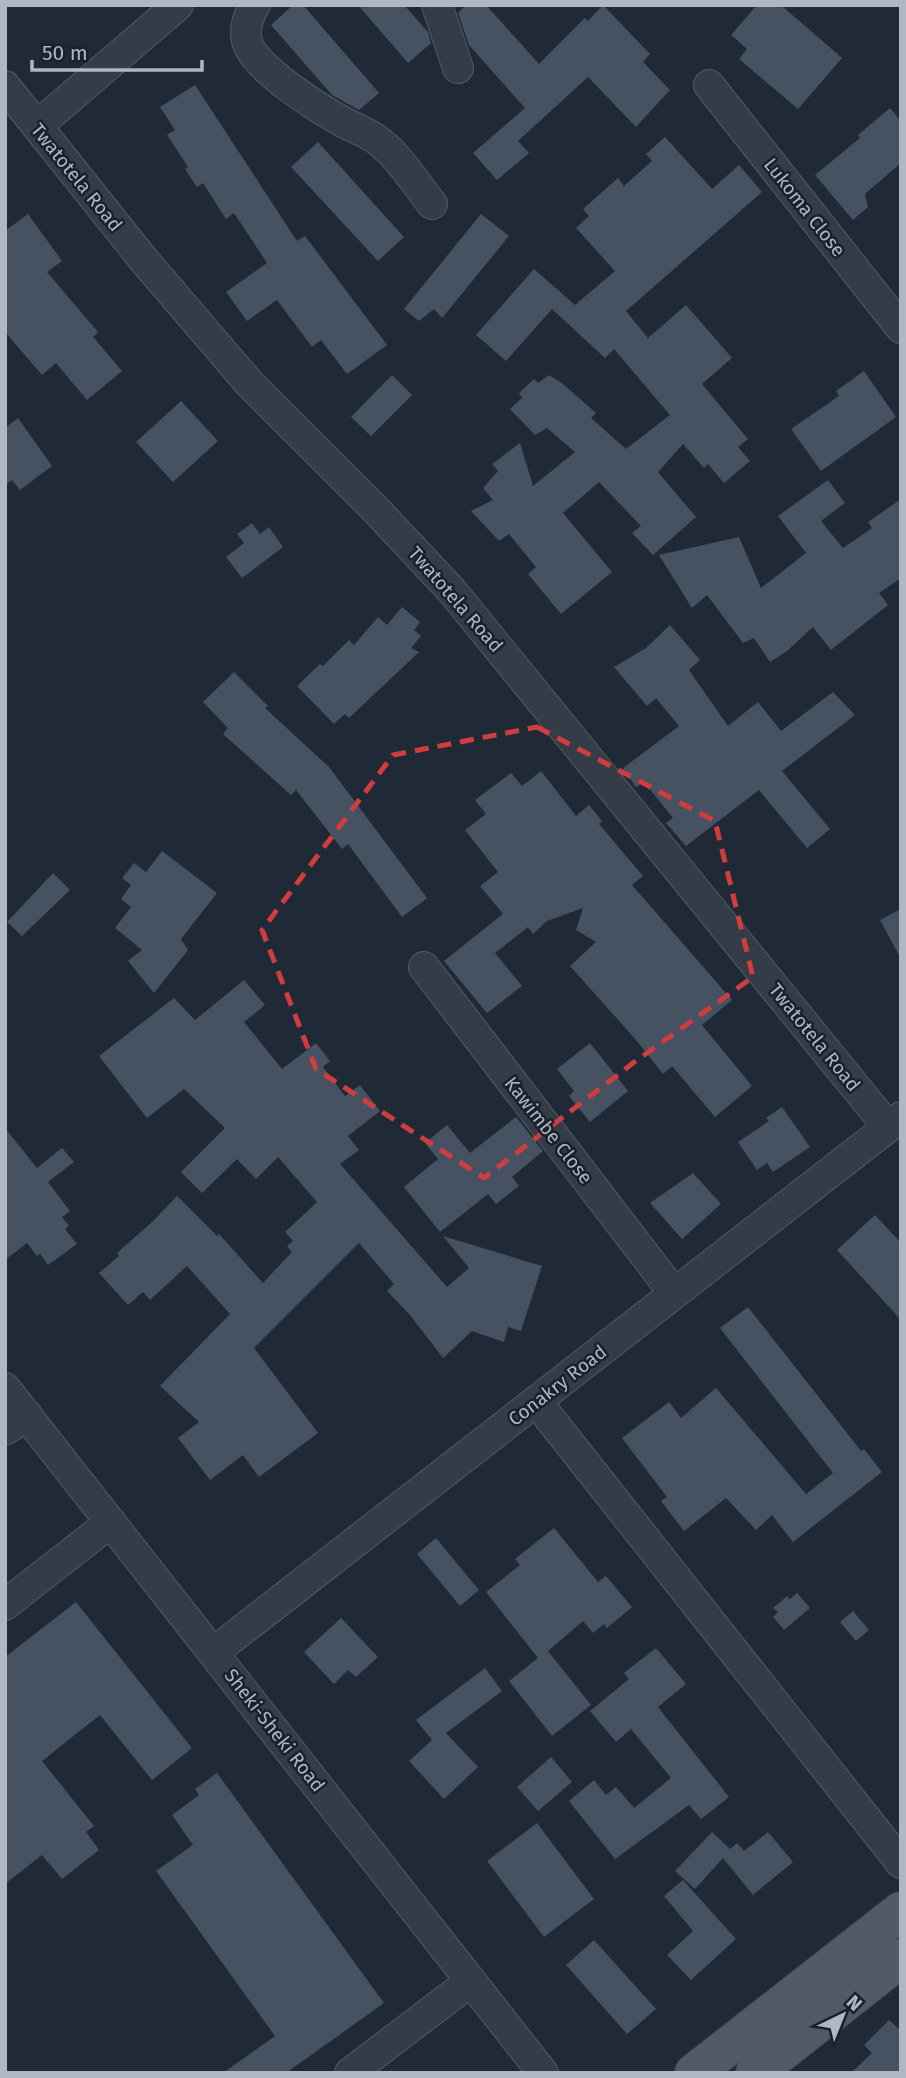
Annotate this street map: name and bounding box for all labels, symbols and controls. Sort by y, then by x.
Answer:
scale bar [32,28,201,72]
text: 50 m [42,40,88,66]
street label: Twatotela Road [26,119,127,236]
street label: Lukoma Close [759,153,850,261]
street label: Twatotela Road [404,542,508,657]
street label: Twatotela Road [764,979,865,1096]
street label: Kawimbe Close [500,1072,598,1188]
street label: Conakry Road [504,1340,611,1431]
street label: Sheki-Sheki Road [219,1664,330,1796]
north arrow [808,1980,878,2050]
text: N [842,1990,867,2016]

